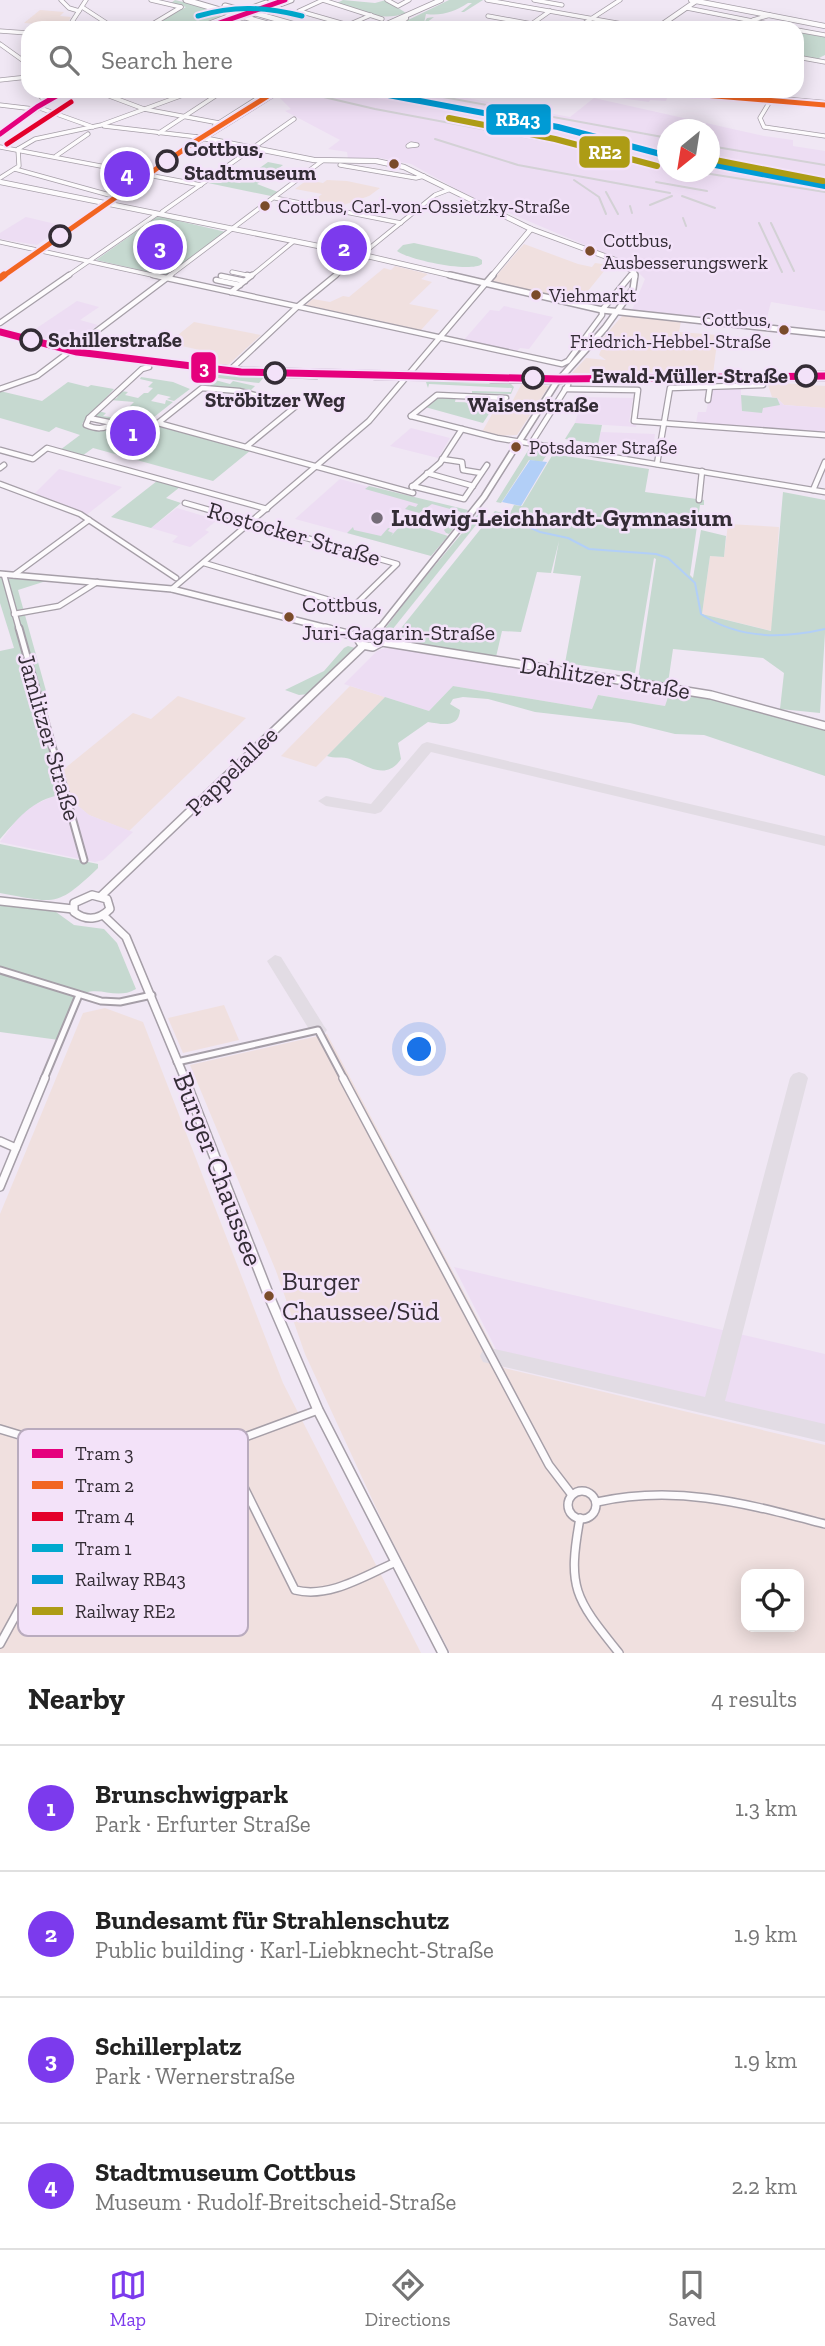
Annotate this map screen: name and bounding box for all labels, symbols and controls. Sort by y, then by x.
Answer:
search box [21,21,804,98]
icon: search [45,41,83,79]
text: Search here [101,44,233,76]
line badge: RB43 [485,103,552,136]
text: RB43 [496,108,540,131]
north arrow [657,119,720,182]
line badge: RE2 [578,135,631,169]
place label: Cottbus, Stadtmuseum [184,136,317,185]
text: RE2 [588,141,622,164]
pin: 4 [104,148,150,200]
marker: Cottbus, Stadtmuseum [156,150,178,172]
unlabelled marker [387,157,401,171]
place label: Cottbus, Carl-von-Ossietzky-Straße [278,195,570,218]
marker: Cottbus, Carl-von-Ossietzky-Straße [258,199,272,213]
pin: 3 [137,221,183,273]
pin: 2 [321,222,367,274]
unlabelled marker [49,225,71,247]
place label: Cottbus, Ausbesserungswerk [603,229,768,274]
marker: Cottbus, Ausbesserungswerk [583,244,597,258]
place label: Viehmarkt [548,284,636,307]
marker: Viehmarkt [529,288,543,302]
place label: Cottbus, Friedrich-Hebbel-Straße [570,308,771,353]
marker: Cottbus, Friedrich-Hebbel-Straße [777,323,791,337]
place label: Schillerstraße [48,327,182,352]
marker: Schillerstraße [20,329,42,351]
line badge: 3 [190,351,217,384]
text: 3 [199,356,209,379]
marker: Ströbitzer Weg [264,362,286,384]
place label: Ewald-Müller-Straße [592,363,788,388]
marker: Ewald-Müller-Straße [795,365,817,387]
marker: Waisenstraße [522,367,544,389]
place label: Ströbitzer Weg [205,387,345,412]
place label: Waisenstraße [467,392,599,417]
pin: 1 [110,407,156,459]
place label: Potsdamer Straße [529,436,677,459]
marker: Potsdamer Straße [509,440,523,454]
street label: Rostocker Straße [204,495,384,572]
place label: Ludwig-Leichhardt-Gymnasium [391,503,732,532]
marker: Ludwig-Leichhardt-Gymnasium [369,510,385,526]
place label: Cottbus, Juri-Gagarin-Straße [302,591,495,646]
marker: Cottbus, Juri-Gagarin-Straße [282,610,296,624]
street label: Jamlitzer Straße [12,650,87,824]
street label: Dahlitzer Straße [518,650,692,705]
street label: Pappelallee [180,720,284,821]
your location [402,1032,436,1066]
street label: Burger Chaussee [167,1068,271,1271]
place label: Burger Chaussee/Süd [282,1265,439,1327]
marker: Burger Chaussee/Süd [262,1289,276,1303]
legend [18,1429,248,1636]
text: Tram 3 [75,1442,134,1465]
text: Tram 2 [75,1474,134,1497]
text: Tram 4 [75,1505,135,1528]
text: Tram 1 [75,1537,132,1560]
text: Railway RB43 [75,1568,186,1591]
map controls [741,1569,804,1632]
button: locate [741,1569,804,1632]
text: Railway RE2 [75,1600,176,1623]
text: Nearby [28,1681,125,1717]
text: 4 results [711,1685,797,1713]
text: Brunschwigpark [95,1778,288,1810]
text: 1 [46,1794,56,1822]
text: 1.3 km [735,1794,797,1822]
text: Park · Erfurter Straße [95,1810,310,1838]
text: Bundesamt für Strahlenschutz [95,1904,449,1936]
text: 2 [45,1920,57,1948]
text: 1.9 km [734,1920,797,1948]
text: Public building · Karl-Liebknecht-Straße [95,1936,494,1964]
text: Schillerplatz [95,2030,242,2062]
text: 3 [45,2046,57,2074]
text: 1.9 km [734,2046,797,2074]
text: Park · Wernerstraße [95,2062,295,2090]
text: Stadtmuseum Cottbus [95,2156,356,2188]
text: 4 [44,2172,58,2200]
text: 2.2 km [731,2172,797,2200]
text: Museum · Rudolf-Breitscheid-Straße [95,2188,456,2216]
tab: Map [109,2266,147,2331]
tab: Directions [365,2266,451,2331]
tab: Saved [668,2266,716,2331]

